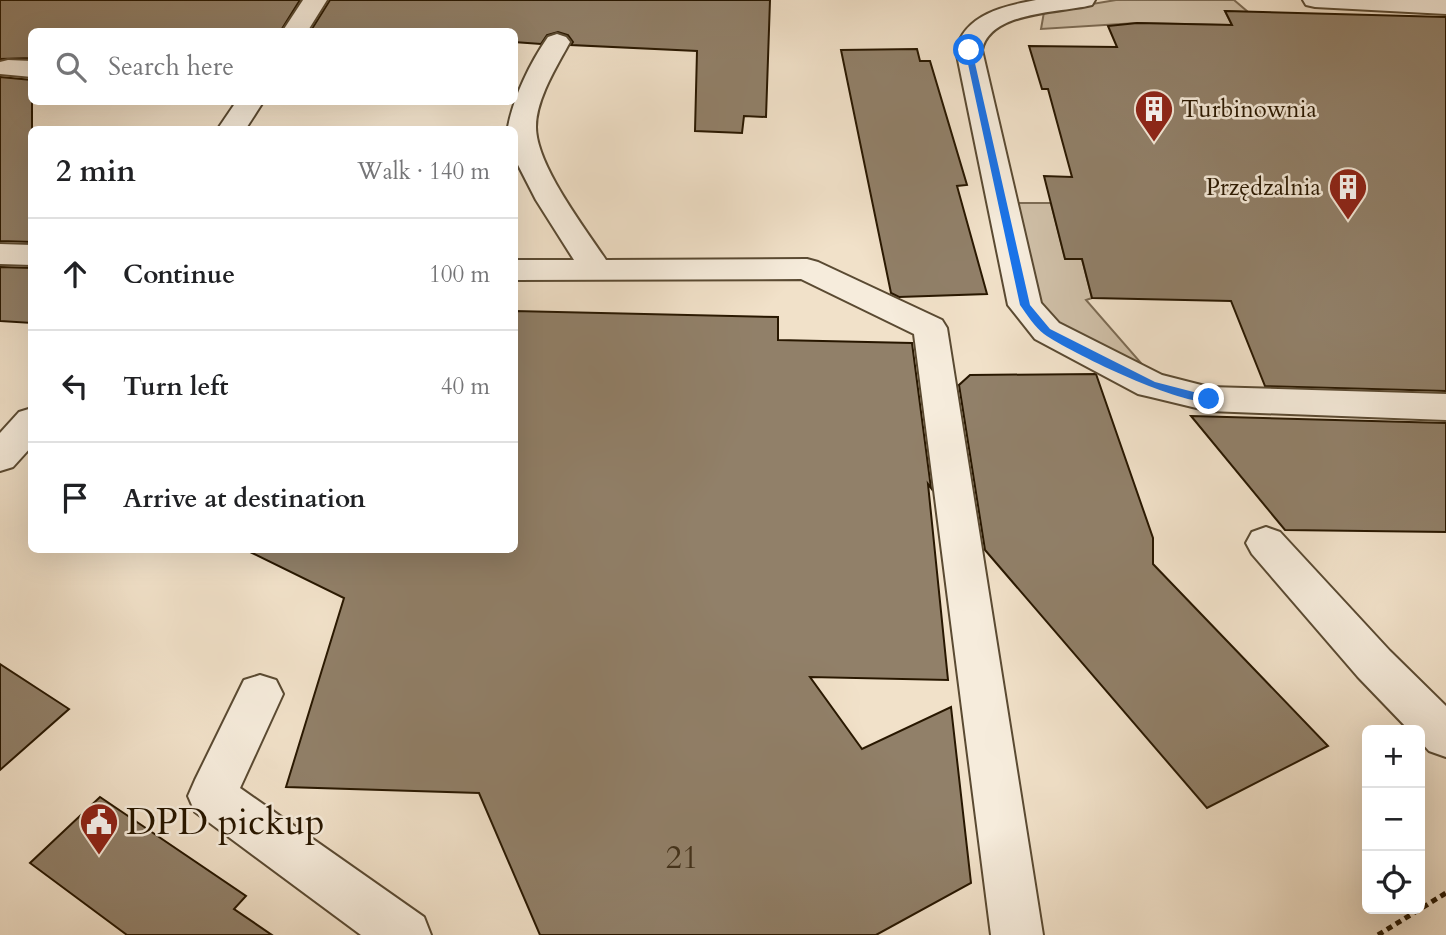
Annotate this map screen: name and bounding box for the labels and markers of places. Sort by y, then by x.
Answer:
building icon: Turbinownia [1133,88,1175,143]
place label: Turbinownia [1181,93,1317,126]
building icon: Przędzalnia [1327,166,1369,221]
place label: Przędzalnia [1206,171,1322,204]
place label: DPD pickup [126,797,325,847]
public building icon: DPD pickup [78,801,120,856]

